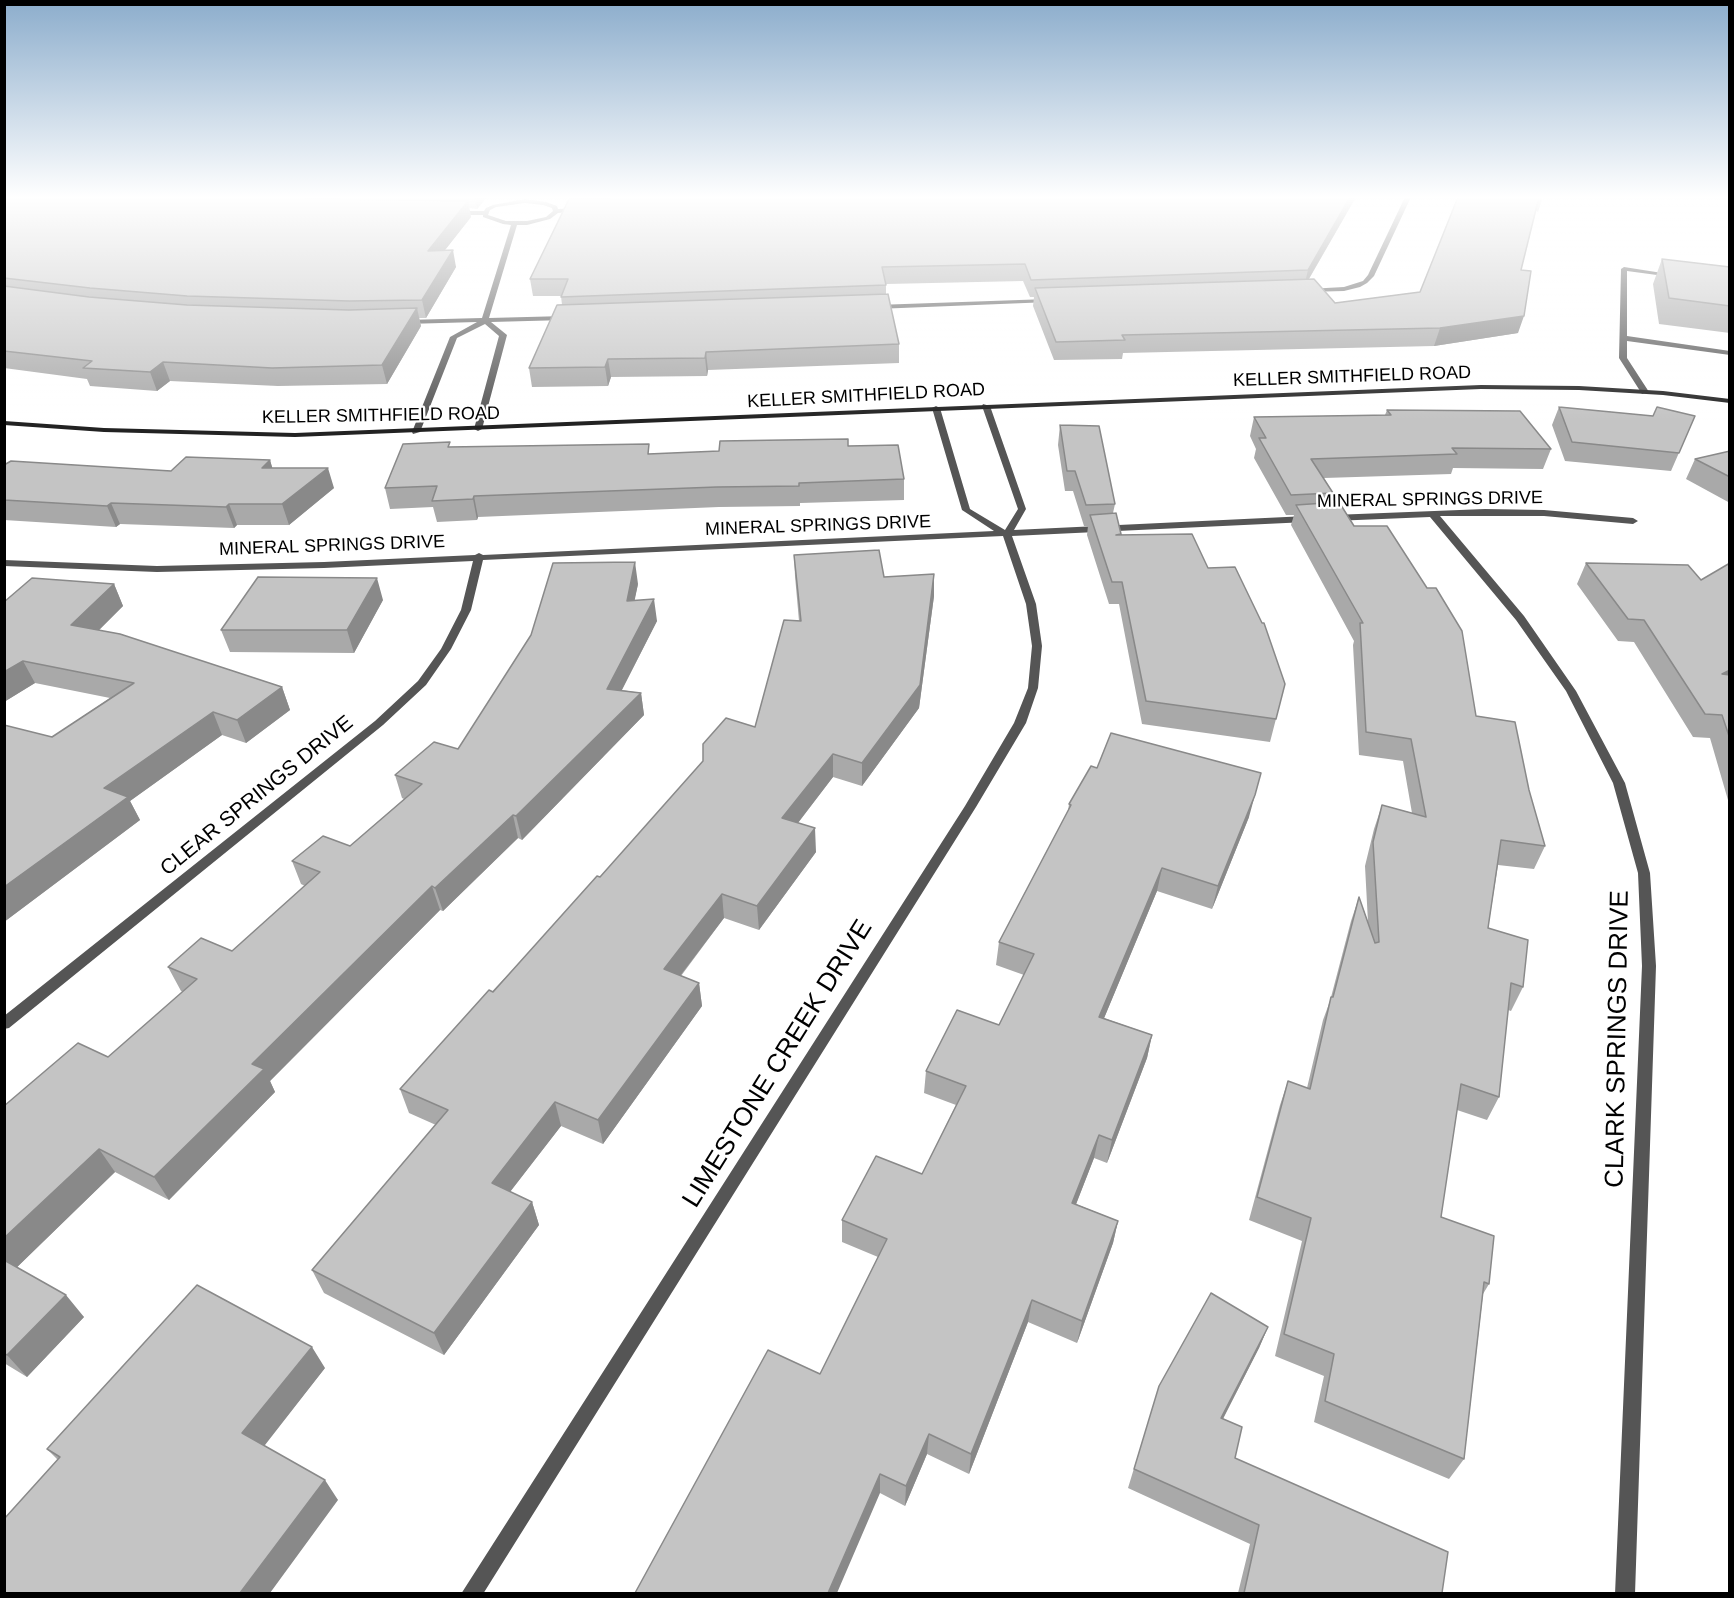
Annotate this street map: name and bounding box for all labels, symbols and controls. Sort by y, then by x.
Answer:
street label: KELLER SMITHFIELD ROAD [1233,362,1471,392]
street label: KELLER SMITHFIELD ROAD [747,379,985,413]
street label: KELLER SMITHFIELD ROAD [262,403,500,429]
street label: MINERAL SPRINGS DRIVE [1317,487,1543,513]
street label: MINERAL SPRINGS DRIVE [705,511,931,541]
street label: MINERAL SPRINGS DRIVE [219,531,445,561]
street label: CLEAR SPRINGS DRIVE [156,711,358,881]
street label: CLARK SPRINGS DRIVE [1600,890,1636,1188]
street label: LIMESTONE CREEK DRIVE [676,914,880,1214]

